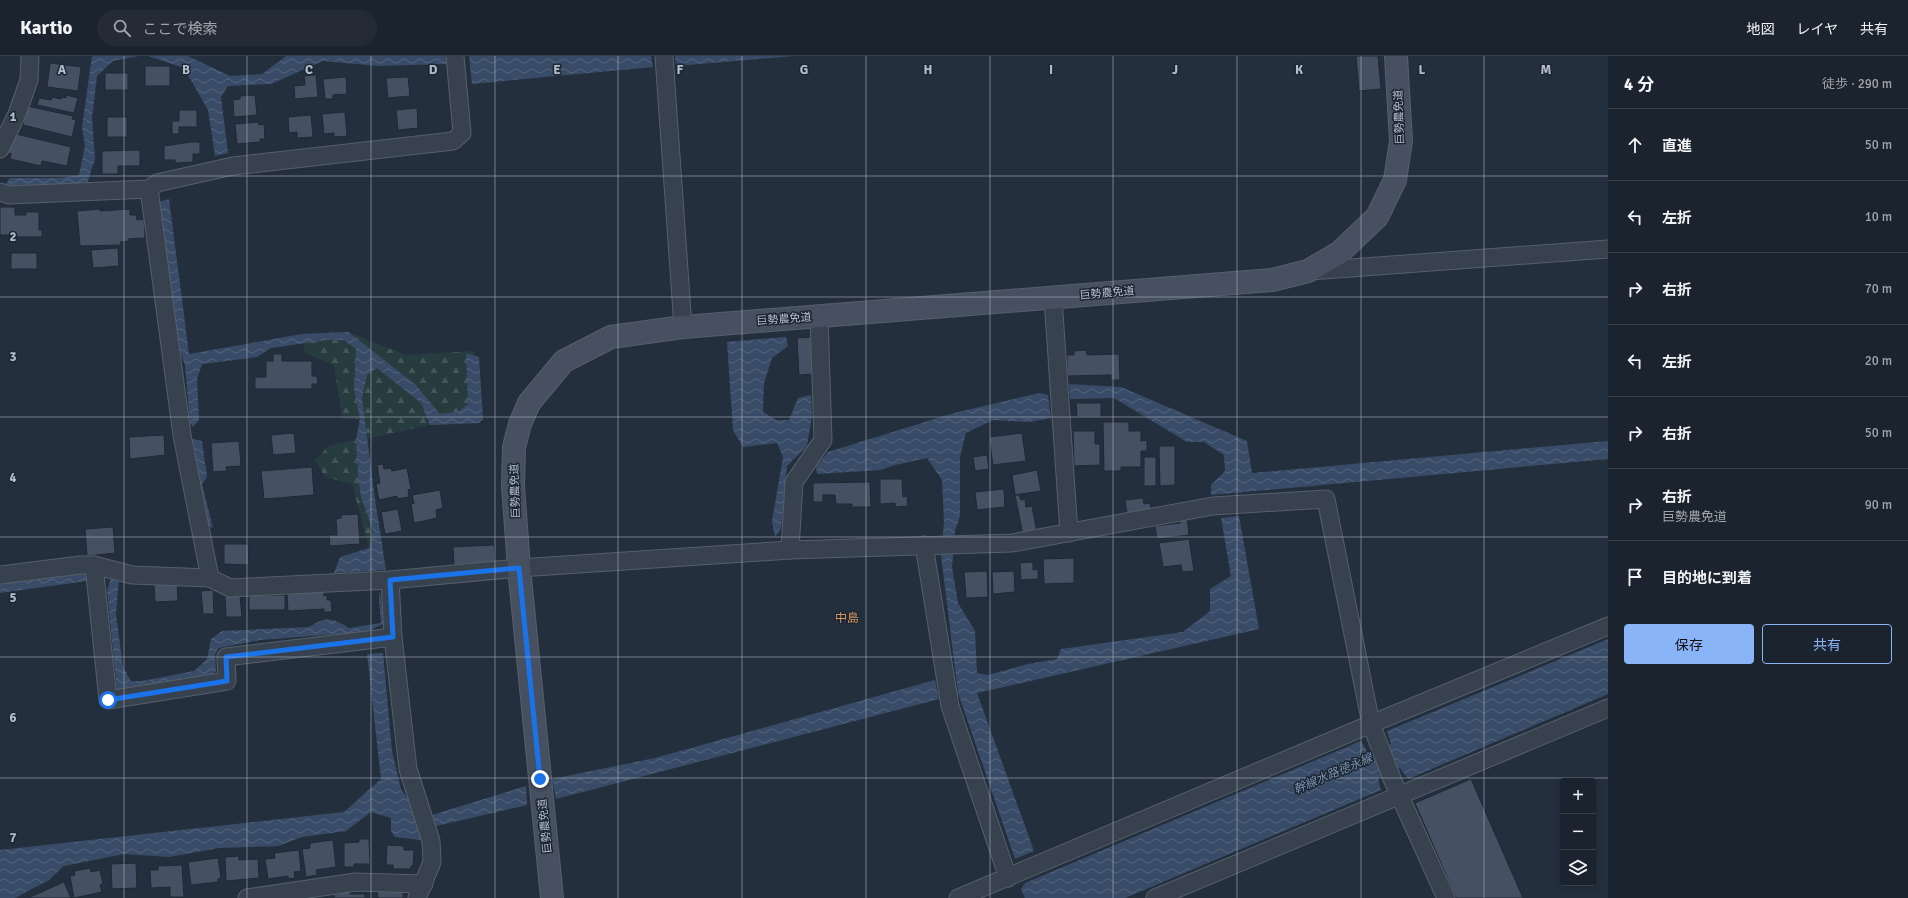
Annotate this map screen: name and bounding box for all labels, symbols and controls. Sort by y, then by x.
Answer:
search box [97,10,377,46]
text: Kartio [20,16,73,40]
icon: search [111,17,133,39]
text: ここで検索 [143,20,218,38]
text: 地図 [1746,21,1774,38]
text: レイヤ [1796,21,1838,38]
text: 共有 [1860,21,1888,38]
text: A [58,62,67,78]
text: B [182,62,190,78]
text: C [305,62,313,78]
text: D [429,62,438,78]
text: E [553,62,561,78]
text: F [677,62,684,78]
text: G [800,62,808,78]
text: H [924,62,932,78]
text: I [1049,62,1053,78]
text: J [1172,62,1178,78]
text: K [1295,62,1303,78]
text: L [1419,62,1426,78]
text: M [1541,62,1552,78]
text: 4 分 [1624,74,1654,95]
text: 徒歩 · 290 m [1822,76,1892,92]
street label: 巨勢農免道 [1392,89,1406,145]
text: 1 [9,109,17,125]
icon: ahead [1624,134,1646,156]
text: 直進 [1662,137,1692,155]
text: 50 m [1865,137,1892,153]
icon: left [1624,206,1646,228]
text: 左折 [1662,209,1692,227]
text: 10 m [1865,209,1892,225]
text: 2 [9,229,17,245]
icon: right [1624,278,1646,300]
text: 右折 [1662,281,1692,299]
text: 70 m [1865,281,1892,297]
street label: 巨勢農免道 [1079,284,1135,302]
street label: 巨勢農免道 [756,311,812,327]
text: 3 [9,349,17,365]
icon: left [1624,350,1646,372]
text: 左折 [1662,353,1692,371]
text: 20 m [1865,353,1892,369]
icon: right [1624,422,1646,444]
text: 右折 [1662,425,1692,443]
text: 50 m [1865,425,1892,441]
street label: 巨勢農免道 [508,463,522,519]
text: 4 [9,470,17,486]
text: 右折 [1662,488,1692,506]
icon: right [1624,494,1646,516]
text: 90 m [1865,497,1892,513]
text: 巨勢農免道 [1662,509,1727,525]
icon: arrive [1624,566,1646,588]
text: 目的地に到着 [1662,569,1752,587]
text: 5 [9,590,17,606]
district label: 中島 [835,611,859,626]
button: 保存 [1624,624,1754,664]
button: 共有 [1762,624,1892,664]
route start [99,691,117,709]
text: 6 [9,710,17,726]
water label: 幹線水路徳永線 [1291,750,1376,797]
route end [531,770,549,788]
map controls [1560,778,1596,886]
button: + [1560,778,1596,814]
street label: 巨勢農免道 [536,798,554,854]
button: − [1560,814,1596,850]
text: 7 [9,830,17,846]
button: layers [1560,850,1596,886]

